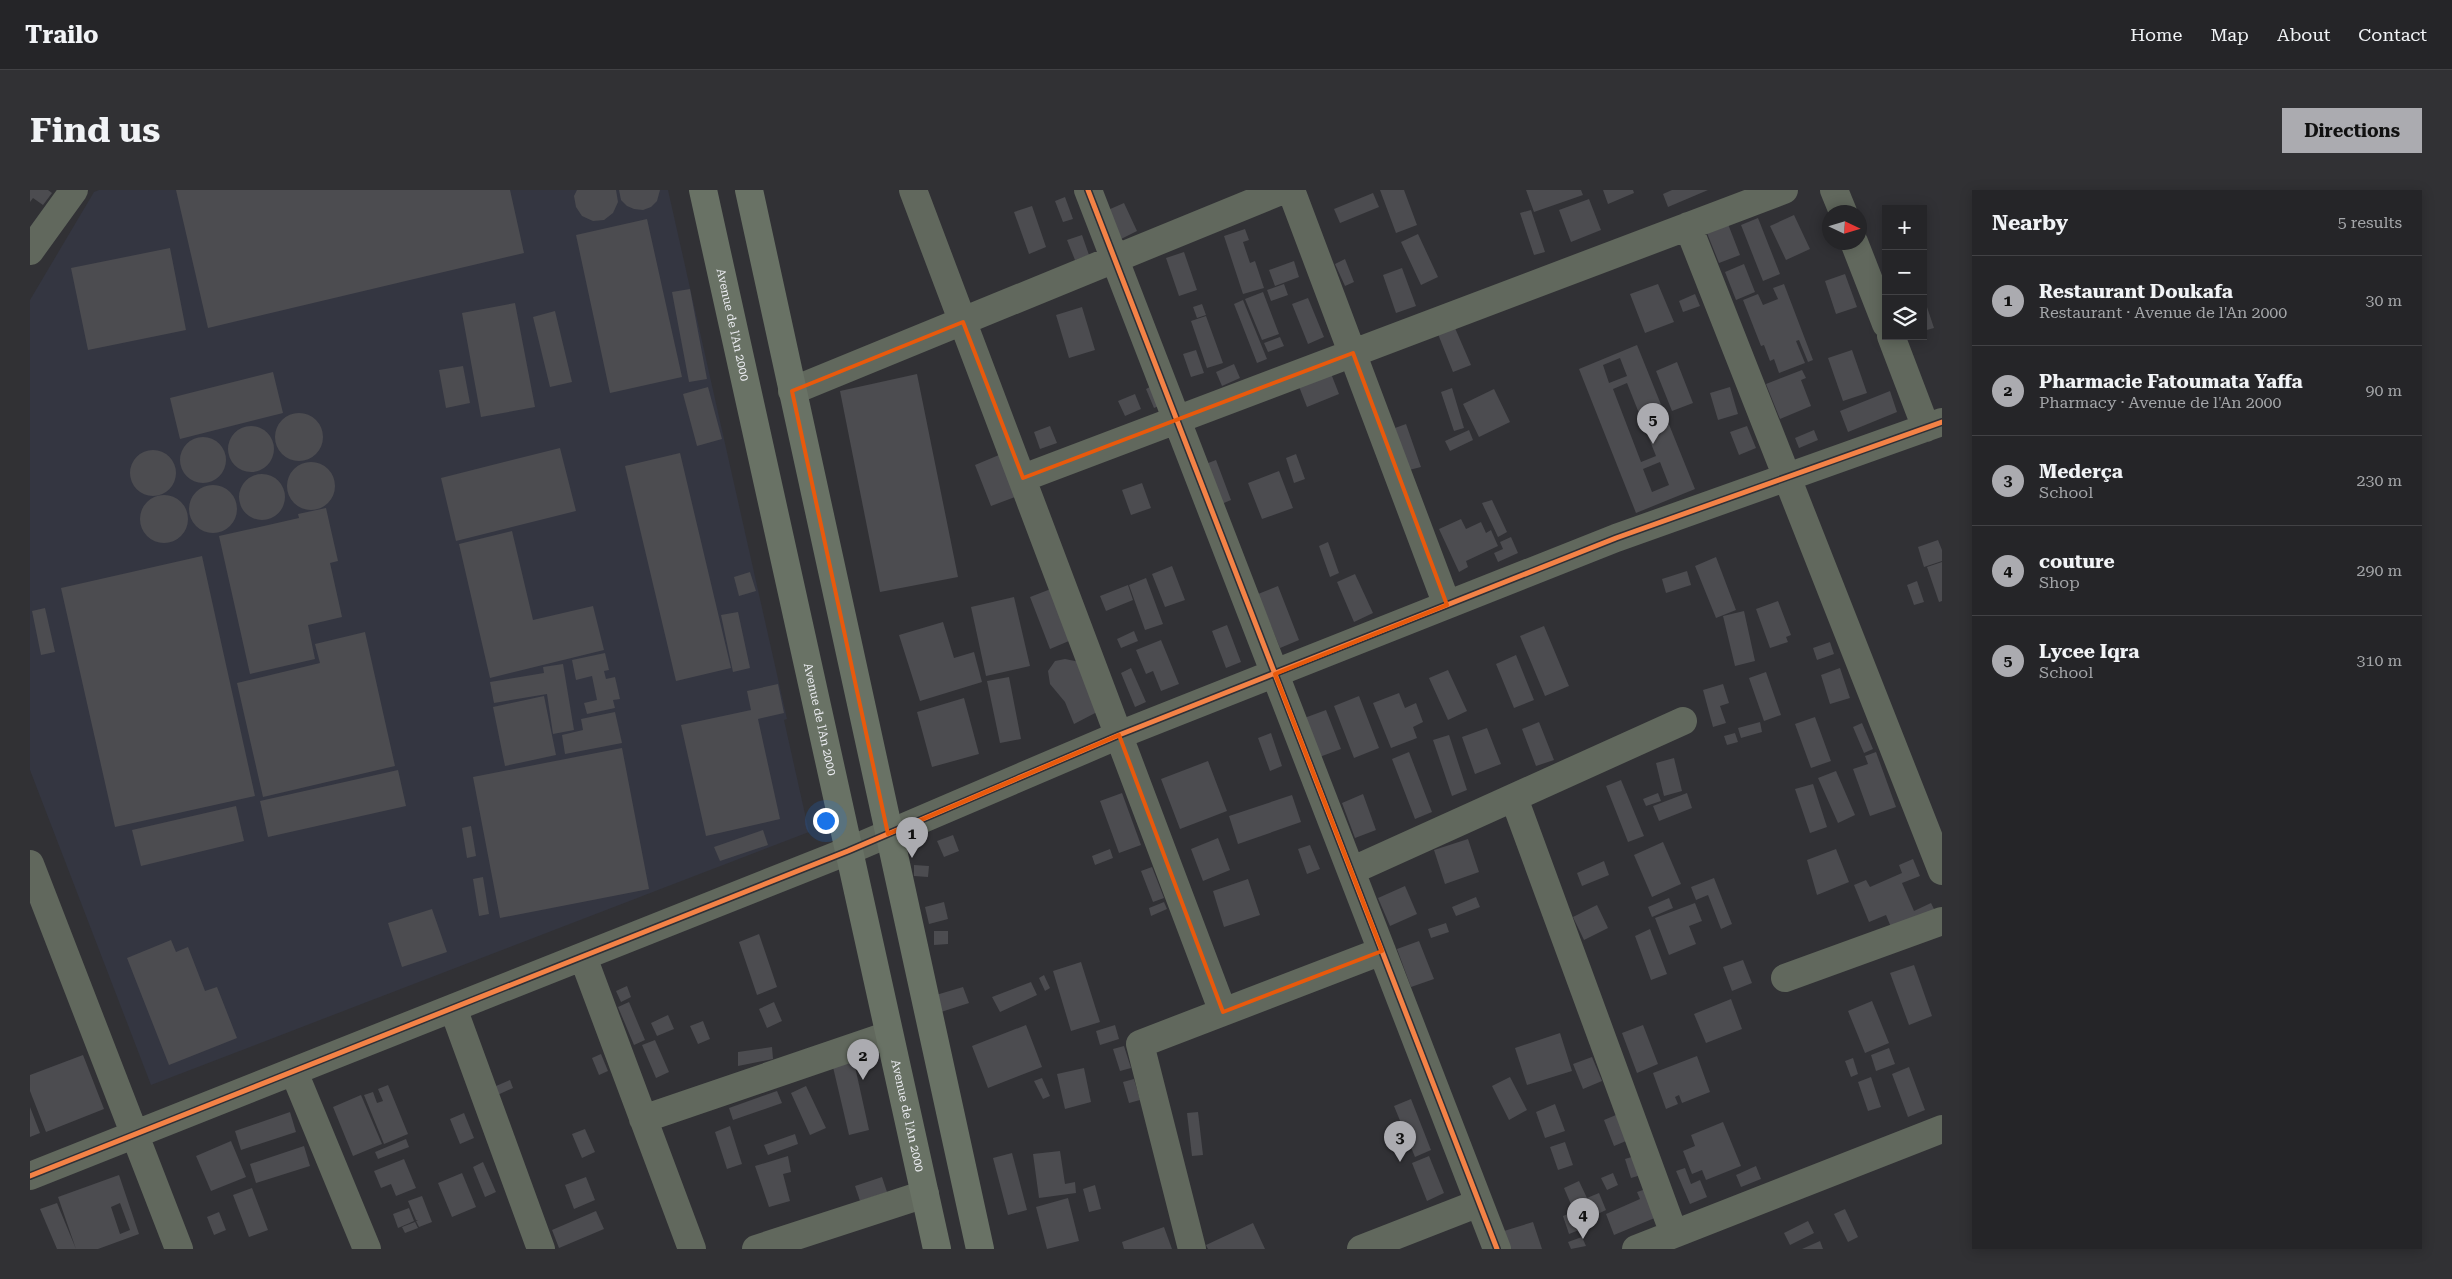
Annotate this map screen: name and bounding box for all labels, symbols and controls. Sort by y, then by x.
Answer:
text: Trailo [25,21,99,49]
text: Home [2130,24,2182,45]
text: Map [2210,24,2249,45]
text: About [2277,24,2330,45]
text: Contact [2358,24,2427,45]
button: Directions [2282,108,2422,153]
text: Find us [30,110,160,151]
north arrow [1822,205,1867,250]
map controls [1882,205,1927,340]
button: + [1882,205,1927,250]
text: Nearby [1992,211,2068,235]
text: 5 results [2338,213,2402,232]
button: − [1882,250,1927,295]
street label: Avenue de l'An 2000 [714,267,752,383]
text: Restaurant Doukafa [2039,280,2233,303]
text: 1 [2004,291,2012,310]
text: 30 m [2365,291,2402,310]
button: layers [1882,295,1927,340]
text: Restaurant · Avenue de l'An 2000 [2039,303,2287,322]
text: Pharmacie Fatoumata Yaffa [2039,370,2303,393]
text: 2 [2004,381,2012,400]
text: 90 m [2365,381,2402,400]
text: Pharmacy · Avenue de l'An 2000 [2039,393,2282,412]
pin: 5 [1637,403,1669,444]
text: Mederça [2039,460,2123,483]
text: 3 [2004,471,2012,490]
text: 230 m [2356,471,2402,490]
text: School [2039,483,2093,502]
text: couture [2039,550,2115,573]
text: 4 [2004,561,2012,580]
text: 290 m [2356,561,2402,580]
text: Shop [2039,573,2080,592]
text: Lycee Iqra [2039,640,2139,663]
text: 5 [2004,651,2012,670]
text: 310 m [2356,651,2402,670]
street label: Avenue de l'An 2000 [801,662,839,777]
text: School [2039,663,2093,682]
your location [813,808,839,834]
pin: 1 [896,817,928,858]
pin: 2 [847,1039,879,1080]
street label: Avenue de l'An 2000 [888,1058,927,1174]
pin: 3 [1384,1121,1416,1162]
pin: 4 [1567,1198,1599,1239]

